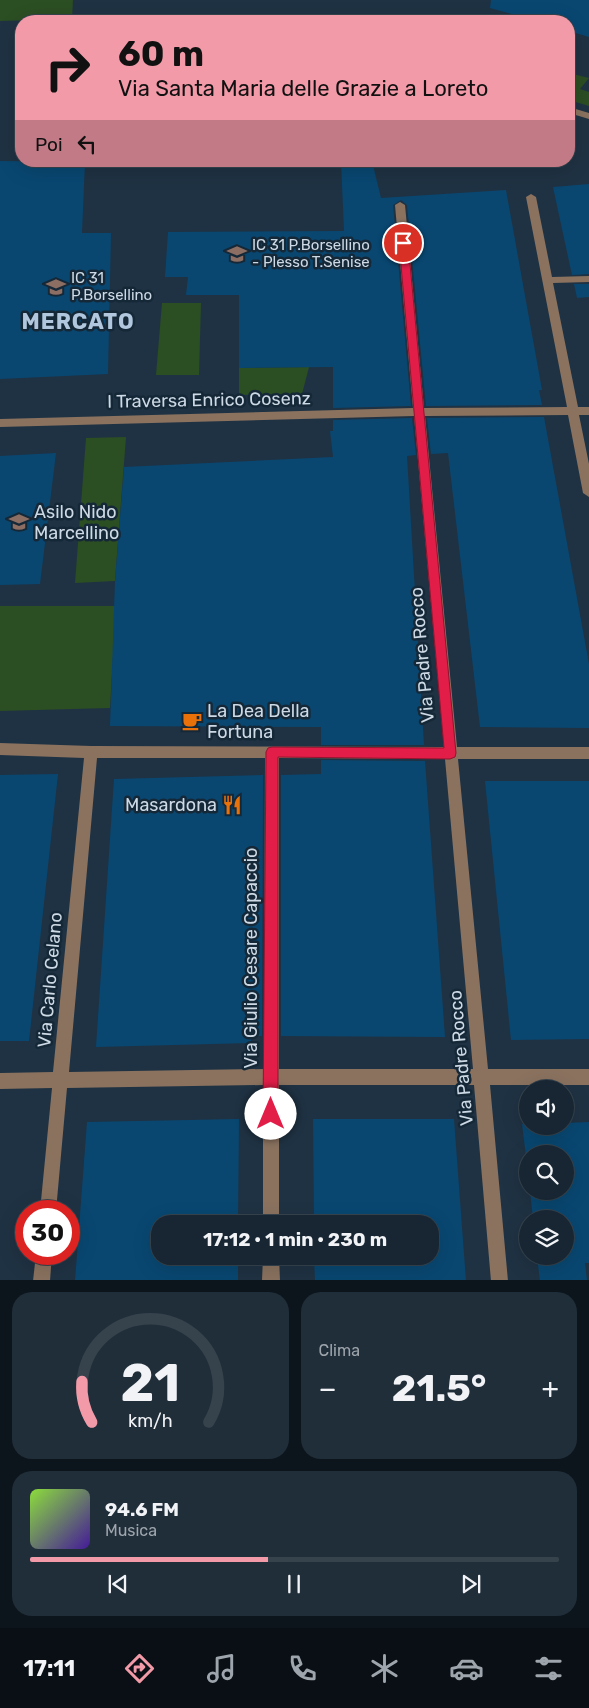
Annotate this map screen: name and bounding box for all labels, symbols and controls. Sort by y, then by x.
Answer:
text: 60 m [118,33,204,75]
icon: right [35,35,100,100]
text: Via Santa Maria delle Grazie a Loreto [118,75,488,102]
icon: left [73,130,101,158]
text: Poi [35,133,63,156]
pin [382,222,424,264]
icon: arrive [389,229,417,257]
place label: IC 31 P.Borsellino - Plesso T.Senise [252,236,370,271]
school or university icon: IC 31 P.Borsellino - Plesso T.Senise [226,243,248,265]
place label: IC 31 P.Borsellino [71,269,152,304]
school or university icon: IC 31 P.Borsellino [45,276,67,298]
district label: MERCATO [21,308,135,335]
street label: I Traversa Enrico Cosenz [107,387,311,413]
place label: Asilo Nido Marcellino [34,501,119,544]
school or university icon: Asilo Nido Marcellino [8,511,30,533]
street label: Via Padre Rocco [405,586,439,724]
place label: La Dea Della Fortuna [207,700,309,743]
cafe icon: La Dea Della Fortuna [181,710,203,732]
place label: Masardona [125,794,217,816]
restaurant icon: Masardona [221,794,243,816]
street label: Via Giulio Cesare Capaccio [240,848,262,1068]
street label: Via Carlo Celano [33,911,67,1049]
street label: Via Padre Rocco [444,989,478,1127]
map controls [519,1080,574,1265]
button: sound [519,1080,574,1135]
position arrow [244,1087,296,1139]
button: search [519,1145,574,1200]
speed limit sign: 30 [15,1200,80,1265]
button: layers [519,1210,574,1265]
text: 17:12 · 1 min · 230 m [203,1228,387,1251]
text: Clima [319,1341,360,1360]
text: 21 [120,1352,180,1414]
text: 21.5° [392,1365,486,1411]
text: − [319,1372,337,1405]
text: + [542,1372,559,1405]
text: km/h [128,1410,173,1431]
text: 94.6 FM [105,1498,179,1521]
text: Musica [105,1521,157,1540]
icon: previous [104,1570,132,1598]
icon: pause [280,1570,308,1598]
icon: next [457,1570,485,1598]
icon: directions [122,1651,157,1686]
icon: music [204,1651,239,1686]
icon: phone [285,1651,320,1686]
icon: climate [367,1651,402,1686]
icon: car [449,1651,484,1686]
icon: filters [531,1651,566,1686]
text: 17:11 [23,1655,75,1682]

